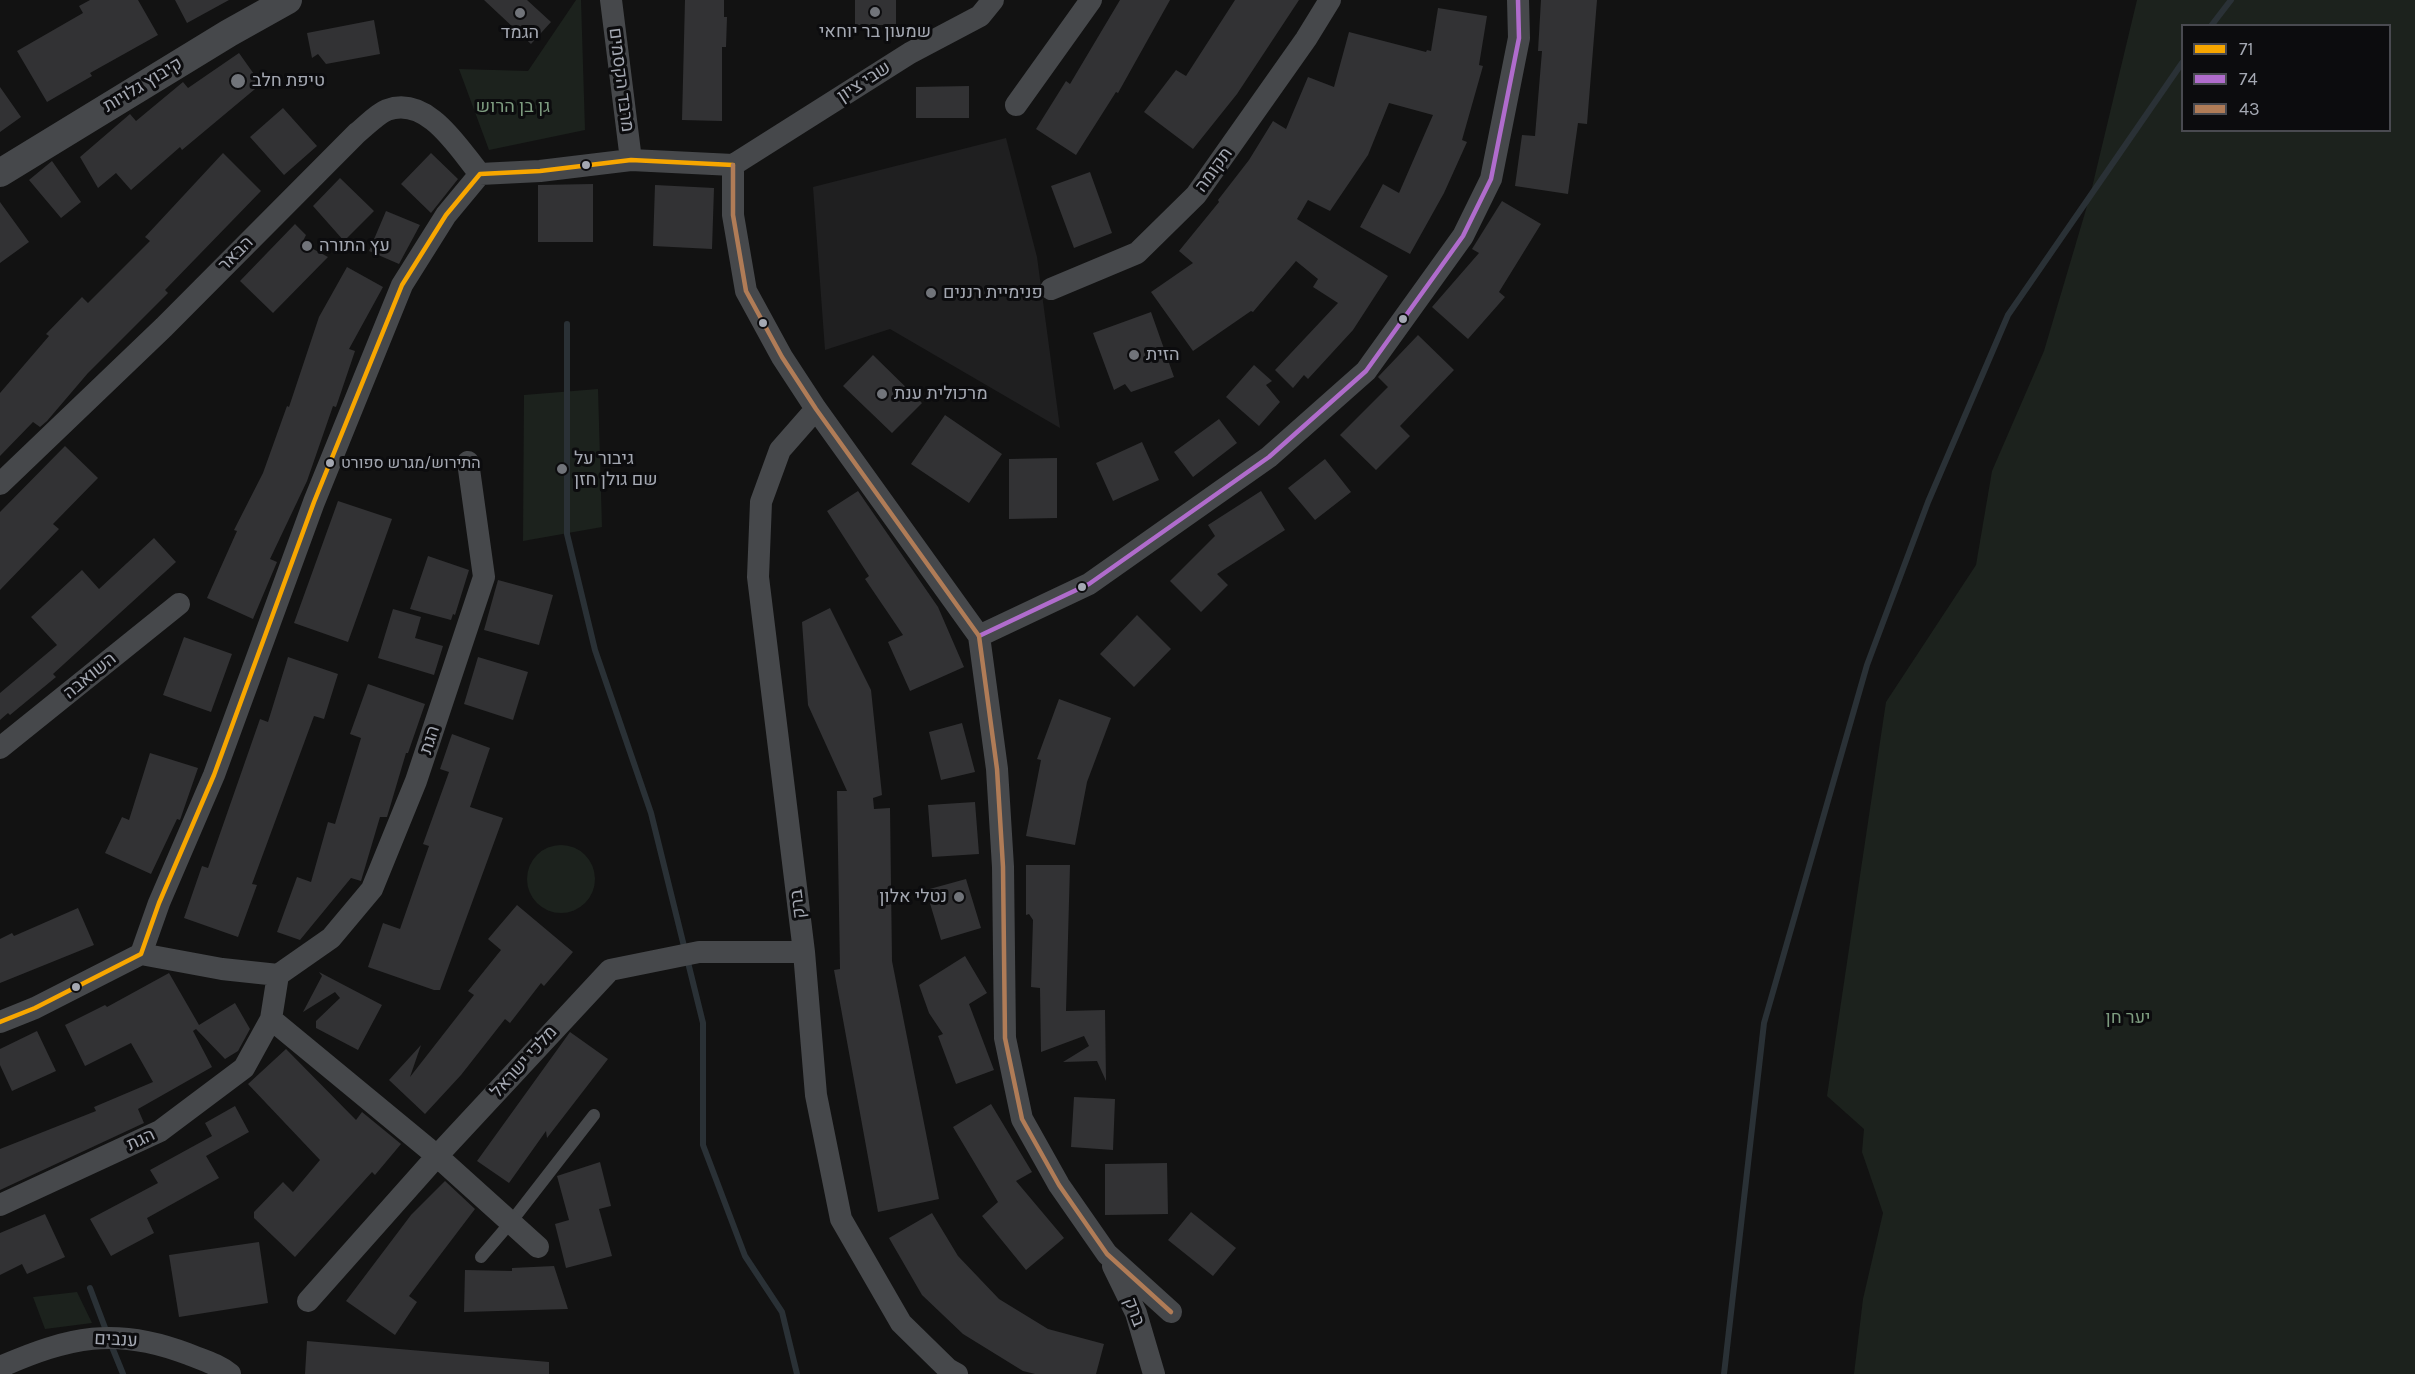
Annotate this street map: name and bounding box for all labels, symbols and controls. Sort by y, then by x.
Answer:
marker: שמעון בר יוחאי [868,5,882,19]
marker: הגמד [513,6,527,20]
place label: שמעון בר יוחאי [819,21,931,43]
place label: הגמד [501,22,539,44]
legend [2181,24,2391,132]
street label: מרבד הקסמים [604,27,638,133]
text: 71 [2239,38,2253,60]
street label: קיבוץ גלויות [99,53,187,117]
street label: שבי ציון [833,57,895,107]
text: 74 [2239,68,2258,90]
place label: טיפת חלב [252,70,325,92]
marker: טיפת חלב [229,72,247,90]
park label: גן בן הרוש [476,96,550,118]
text: 43 [2239,98,2260,120]
street label: תקומה [1191,144,1237,196]
unlabelled marker [580,159,592,171]
street label: הבאר [214,232,258,276]
place label: עץ התורה [319,235,390,257]
marker: עץ התורה [300,239,314,253]
place label: פנימיית רננים [943,282,1043,304]
marker: פנימיית רננים [924,286,938,300]
unlabelled marker [1397,313,1409,325]
unlabelled marker [757,317,769,329]
place label: הזית [1146,344,1180,366]
marker: הזית [1127,348,1141,362]
place label: מרכולית ענת [894,383,988,405]
marker: מרכולית ענת [875,387,889,401]
place label: גיבור על שם גולן חזן [574,448,657,490]
place label: התירוש/מגרש ספורט [341,453,481,473]
marker: התירוש/מגרש ספורט [324,457,336,469]
marker: גיבור על שם גולן חזן [555,462,569,476]
unlabelled marker [1076,581,1088,593]
street label: השואבה [59,648,121,704]
street label: הגת [415,723,445,757]
place label: נטלי אלון [879,886,947,908]
street label: ברק [785,888,811,920]
marker: נטלי אלון [952,890,966,904]
unlabelled marker [70,981,82,993]
park label: יער חן [2105,1007,2151,1029]
street label: מלכי ישראל [486,1022,562,1102]
street label: הגת [123,1124,159,1156]
street label: ברק [1119,1294,1149,1330]
street label: ענבים [94,1328,138,1352]

